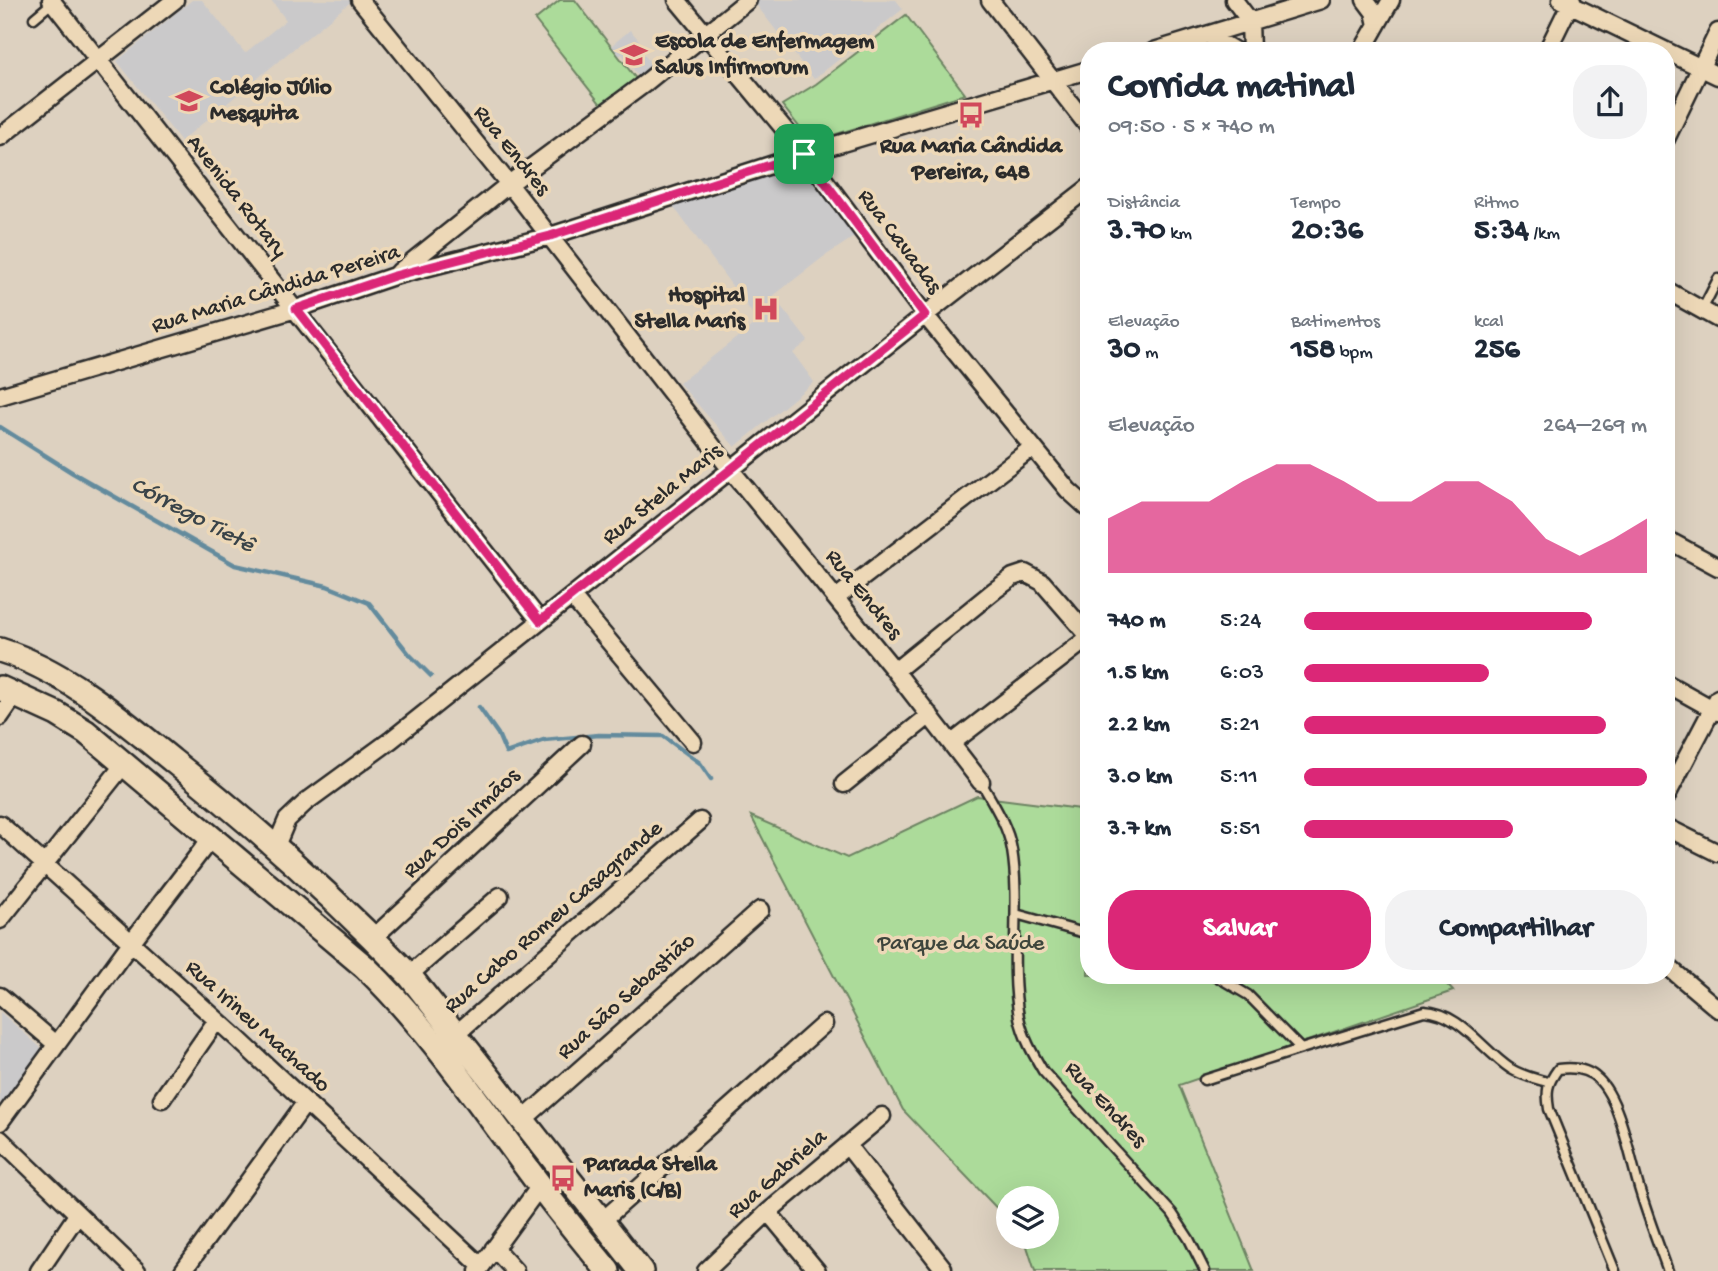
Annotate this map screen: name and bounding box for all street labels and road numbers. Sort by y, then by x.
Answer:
street label: Rua Endres [466,100,556,202]
street label: Avenida Rotary [180,130,292,264]
street label: Rua Cavadas [851,184,947,300]
street label: Rua Maria Cândida Pereira [149,239,404,341]
street label: Rua Stela Maris [598,438,729,552]
street label: Rua Endres [818,544,908,646]
street label: Rua Dois Irmãos [398,763,526,885]
street label: Rua Cabo Romeu Casagrande [439,815,670,1020]
street label: Rua São Sebastião [552,928,702,1066]
street label: Rua Irineu Machado [179,955,335,1099]
street label: Rua Endres [1058,1056,1152,1154]
street label: Rua Gabriela [723,1124,834,1226]

